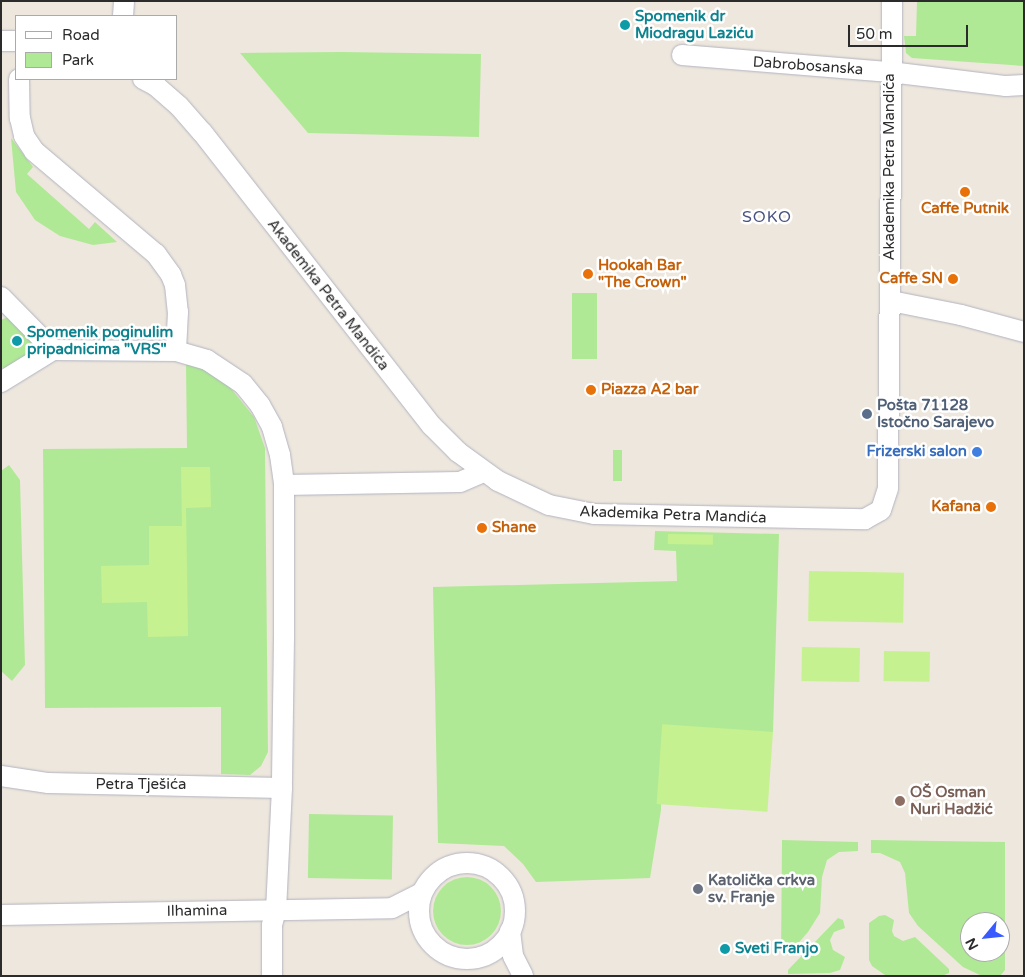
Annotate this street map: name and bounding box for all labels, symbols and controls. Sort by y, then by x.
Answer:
place label: Spomenik dr Miodragu Laziću [635,7,754,42]
legend [15,15,178,80]
scale bar [850,15,970,47]
marker: Spomenik dr Miodragu Laziću [619,19,631,31]
text: 50 m [856,25,893,43]
text: Road [62,26,100,44]
text: Park [62,51,94,69]
street label: Dabrobosanska [752,53,864,79]
street label: Akademika Petra Mandića [881,73,899,261]
marker: Caffe Putnik [959,186,971,198]
place label: Caffe Putnik [921,200,1009,218]
district label: SOKO [741,207,793,227]
street label: Akademika Petra Mandića [263,216,393,374]
place label: Hookah Bar "The Crown" [598,256,687,291]
marker: Hookah Bar "The Crown" [582,268,594,280]
place label: Caffe SN [879,270,943,288]
marker: Caffe SN [947,273,959,285]
place label: Spomenik poginulim pripadnicima "VRS" [27,323,173,358]
marker: Spomenik poginulim pripadnicima "VRS" [11,335,23,347]
place label: Piazza A2 bar [601,381,699,399]
marker: Piazza A2 bar [585,384,597,396]
place label: Pošta 71128 Istočno Sarajevo [877,396,994,431]
marker: Pošta 71128 Istočno Sarajevo [861,408,873,420]
place label: Frizerski salon [866,443,967,461]
marker: Frizerski salon [971,446,983,458]
place label: Kafana [931,498,981,516]
marker: Kafana [985,501,997,513]
street label: Akademika Petra Mandića [579,503,767,527]
place label: Shane [492,519,536,537]
marker: Shane [476,522,488,534]
street label: Petra Tješića [96,776,186,794]
place label: OŠ Osman Nuri Hadžić [910,783,993,818]
marker: OŠ Osman Nuri Hadžić [894,795,906,807]
place label: Katolička crkva sv. Franje [708,871,815,906]
marker: Katolička crkva sv. Franje [692,883,704,895]
street label: Ilhamina [167,901,227,921]
north arrow [960,912,1010,962]
text: N [962,935,982,953]
place label: Sveti Franjo [735,940,818,958]
marker: Sveti Franjo [719,943,731,955]

